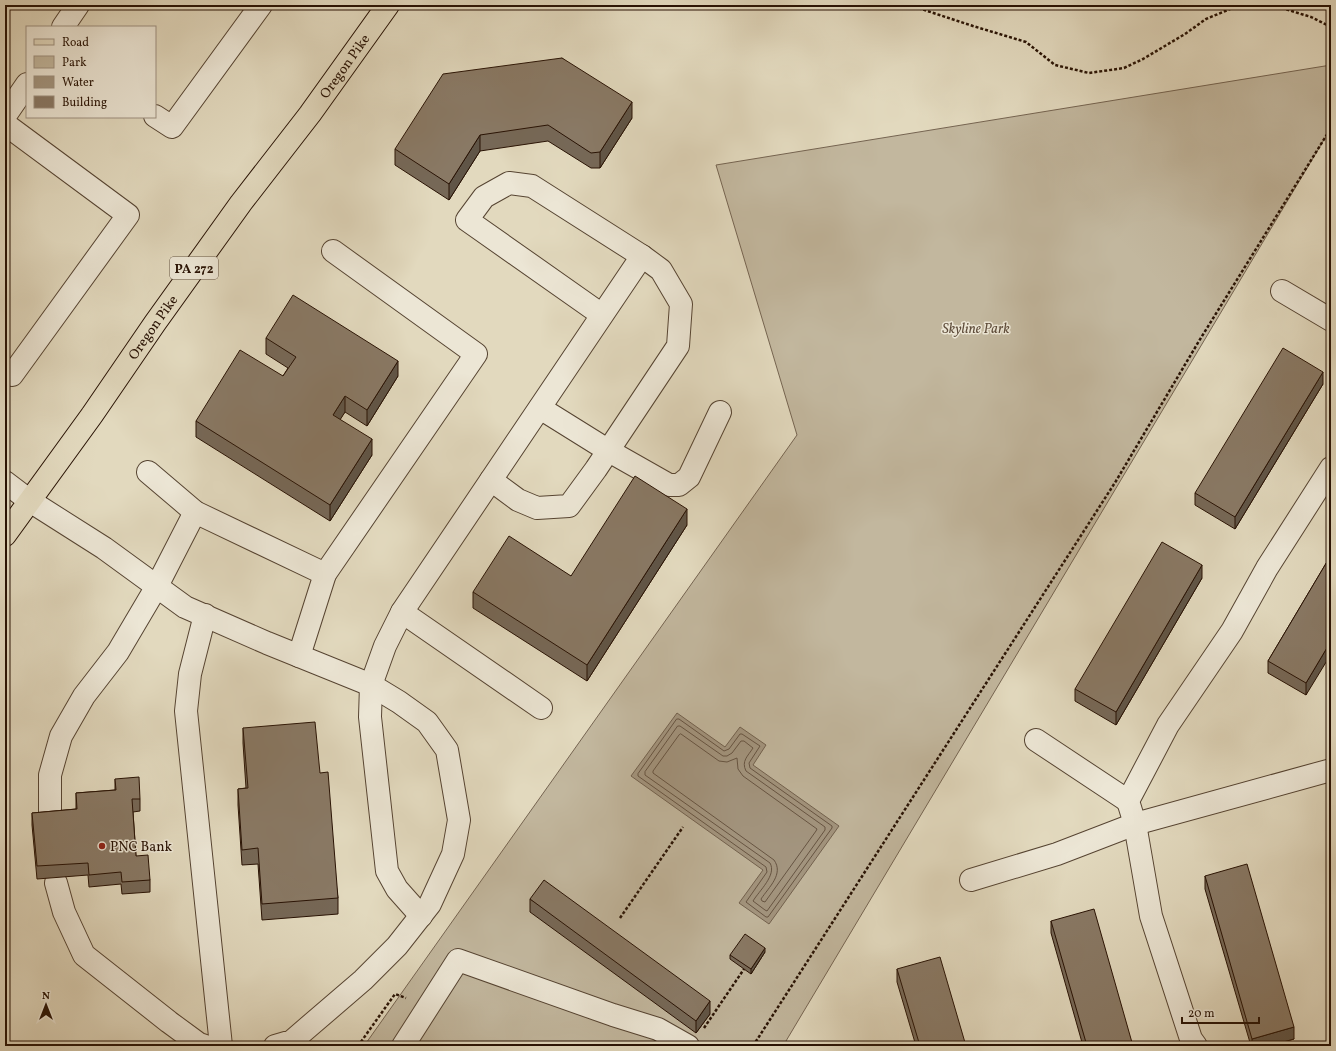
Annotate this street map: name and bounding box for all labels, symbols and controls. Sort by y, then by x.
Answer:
legend [26,26,156,118]
street label: Oregon Pike [316,31,375,103]
text: Road [62,35,89,51]
text: Park [62,55,87,71]
text: Water [62,75,94,91]
text: Building [62,95,107,111]
road number: PA 272 [170,257,218,279]
street label: Oregon Pike [125,291,183,364]
park label: Skyline Park [942,320,1010,339]
place label: PNC Bank [110,838,173,857]
marker: PNC Bank [97,841,107,851]
north arrow [26,985,66,1025]
text: N [42,989,50,1004]
scale bar [1182,999,1259,1025]
text: 20 m [1188,1006,1215,1022]

